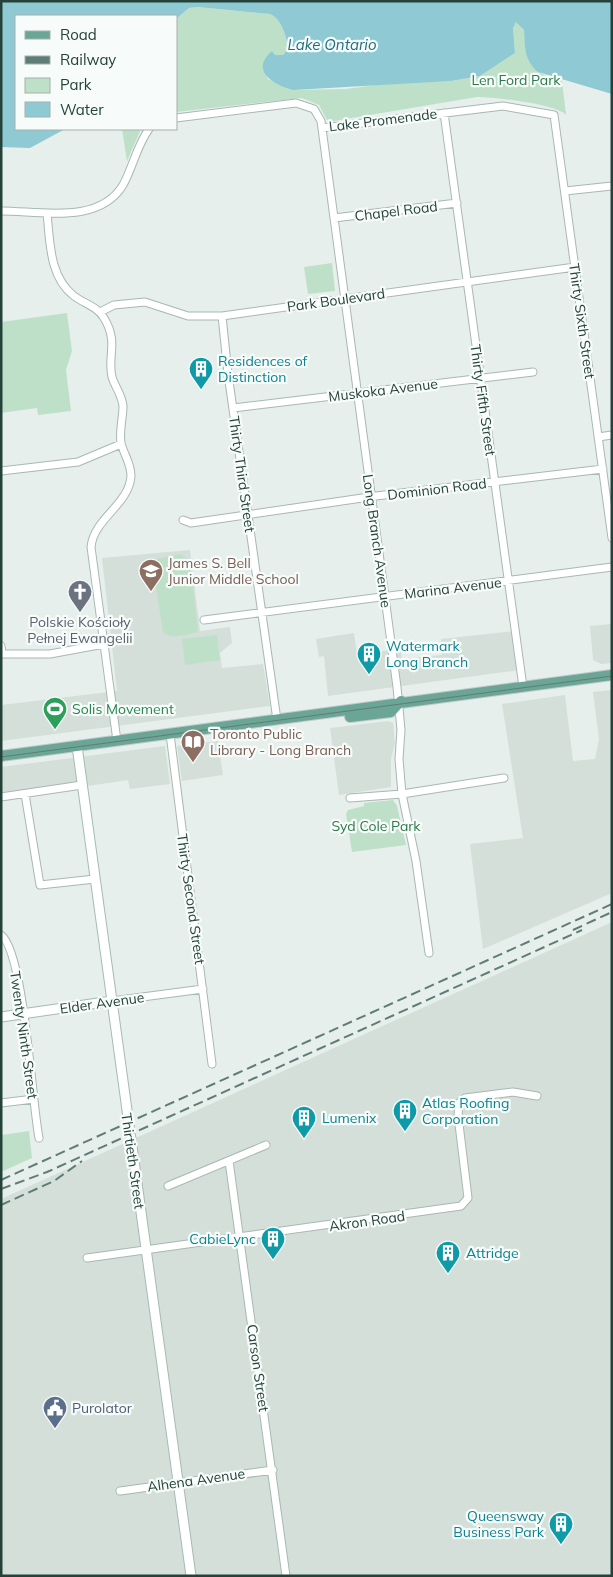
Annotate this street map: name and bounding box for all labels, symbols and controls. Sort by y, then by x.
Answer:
legend [15,15,178,130]
text: Road [60,25,97,44]
water label: Lake Ontario [288,35,377,54]
text: Railway [60,50,116,69]
park label: Len Ford Park [471,71,561,89]
text: Park [60,75,92,94]
text: Water [60,100,104,119]
street label: Lake Promenade [328,104,438,136]
street label: Chapel Road [353,197,439,225]
street label: Thirty Sixth Street [565,262,599,380]
street label: Park Boulevard [286,284,386,316]
street label: Thirty Fifth Street [466,343,500,457]
place label: Residences of Distinction [218,352,308,386]
building icon: Residences of Distinction [188,356,214,390]
street label: Muskoka Avenue [327,374,439,406]
street label: Thirty Third Street [225,415,259,533]
street label: Long Branch Avenue [359,473,395,609]
street label: Dominion Road [386,474,488,504]
place label: James S. Bell Junior Middle School [168,554,299,588]
school or university icon: James S. Bell Junior Middle School [138,558,164,592]
street label: Marina Avenue [403,573,503,603]
church icon: Polskie Kościoły Pełnej Ewangelii [67,579,93,613]
place label: Polskie Kościoły Pełnej Ewangelii [27,613,133,647]
place label: Watermark Long Branch [386,637,468,671]
building icon: Watermark Long Branch [356,641,382,675]
sports icon: Solis Movement [42,696,68,730]
place label: Solis Movement [72,700,174,718]
place label: Toronto Public Library - Long Branch [210,725,351,759]
library icon: Toronto Public Library - Long Branch [180,729,206,763]
park label: Syd Cole Park [331,817,421,835]
street label: Thirty Second Street [173,833,209,966]
street label: Twenty Ninth Street [6,970,42,1100]
street label: Elder Avenue [59,988,145,1018]
place label: Atlas Roofing Corporation [422,1094,509,1128]
building icon: Atlas Roofing Corporation [392,1098,418,1132]
building icon: Lumenix [291,1105,317,1139]
place label: Lumenix [322,1109,377,1127]
street label: Thirtieth Street [117,1112,149,1210]
street label: Akron Road [328,1207,406,1235]
building icon: CabieLync [260,1226,286,1260]
place label: CabieLync [189,1230,256,1248]
building icon: Attridge [435,1240,461,1274]
place label: Attridge [466,1244,519,1262]
street label: Carson Street [243,1323,273,1413]
public building icon: Purolator [42,1395,68,1429]
place label: Purolator [72,1399,133,1417]
street label: Alhena Avenue [146,1464,246,1496]
place label: Queensway Business Park [453,1507,545,1541]
building icon: Queensway Business Park [548,1511,574,1545]

